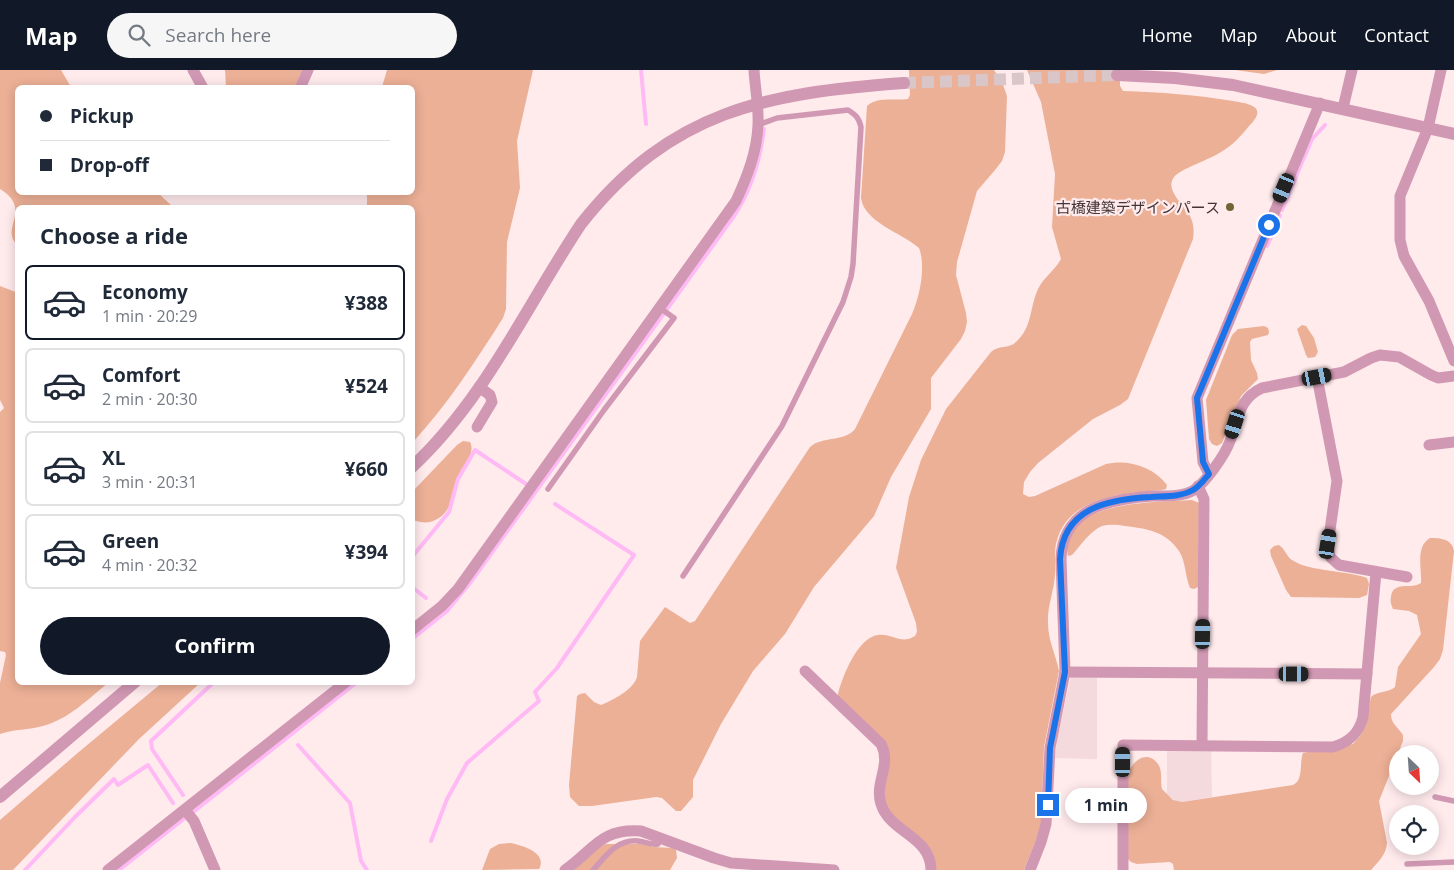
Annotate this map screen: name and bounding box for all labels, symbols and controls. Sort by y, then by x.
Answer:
search box [107,13,457,58]
text: Map [25,19,77,52]
icon: search [125,21,153,49]
text: Search here [165,22,271,48]
text: Home [1142,23,1192,47]
text: Map [1220,23,1258,47]
text: About [1286,23,1336,47]
text: Contact [1364,23,1429,47]
text: Pickup [70,103,134,129]
text: Drop-off [70,152,149,178]
car [1271,171,1296,205]
place label: 古橋建築デザインパース [1056,197,1220,217]
marker: 古橋建築デザインパース [1224,201,1236,213]
route start [1258,214,1280,236]
text: Choose a ride [40,220,188,250]
text: Economy [102,279,188,305]
icon: car [42,280,87,325]
text: ¥388 [345,290,388,316]
text: 1 min · 20:29 [102,305,197,327]
text: Comfort [102,362,181,388]
icon: car [42,363,87,408]
car [1300,367,1333,387]
text: ¥524 [345,373,388,399]
text: 2 min · 20:30 [102,388,197,410]
car [1223,407,1246,441]
text: XL [102,445,125,471]
icon: car [42,446,87,491]
text: ¥660 [345,456,388,482]
text: 3 min · 20:31 [102,471,197,493]
text: Green [102,528,159,554]
car [1318,528,1337,560]
icon: car [42,529,87,574]
text: ¥394 [345,539,388,565]
text: 4 min · 20:32 [102,554,197,576]
button: Confirm [40,617,390,675]
car [1195,619,1210,649]
car [1279,667,1309,682]
north arrow [1389,745,1439,795]
map controls [1389,745,1439,855]
car [1115,747,1130,777]
callout: 1 min [1066,788,1148,822]
route end [1037,794,1059,816]
text: 1 min [1084,794,1128,816]
button: locate [1389,805,1439,855]

